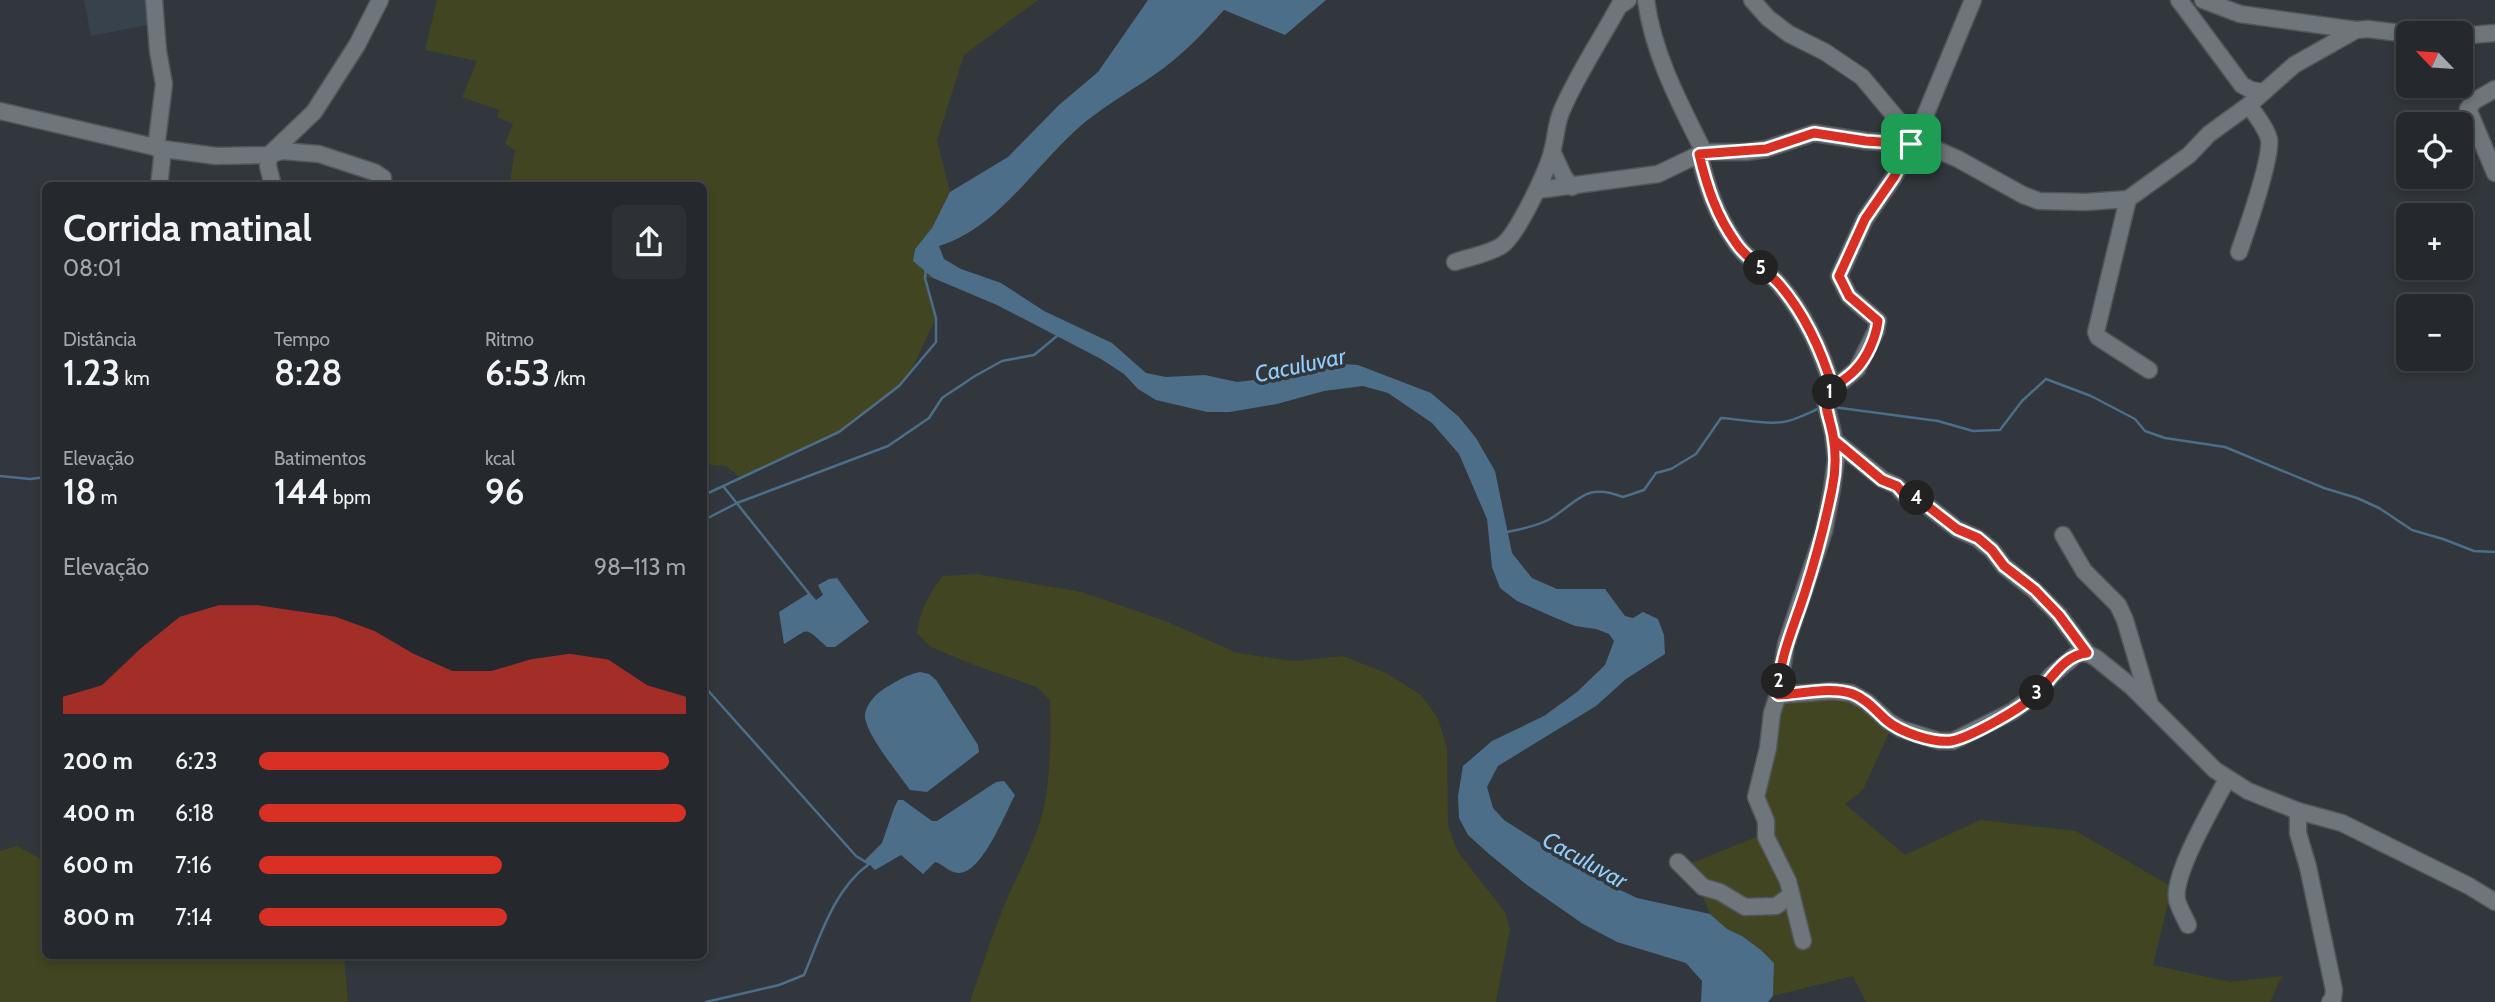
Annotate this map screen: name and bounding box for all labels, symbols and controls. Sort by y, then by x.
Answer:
north arrow [2396,21,2473,98]
map controls [2396,21,2473,371]
button: locate [2396,112,2473,189]
pin [1881,114,1941,174]
icon: arrive [1892,125,1930,163]
button: + [2396,203,2473,280]
text: Corrida matinal [63,204,312,251]
button: share [612,205,686,279]
pin: 5 [1744,250,1778,286]
text: 08:01 [63,254,121,282]
text: 5 [1755,256,1766,279]
button: − [2396,294,2473,371]
text: Distância [63,328,137,351]
text: Tempo [274,328,330,351]
text: Ritmo [485,328,534,351]
water label: Caculuvar [1252,342,1349,388]
text: 1.23 [63,351,120,394]
text: 8:28 [274,351,342,394]
text: 6:53 [485,351,550,394]
text: km [120,367,150,390]
text: /km [550,367,586,390]
pin: 1 [1812,374,1848,410]
text: 1 [1826,380,1833,403]
text: Elevação [63,447,134,470]
text: Batimentos [274,447,366,470]
text: kcal [485,447,515,470]
text: 18 [63,470,97,513]
text: 144 [274,470,329,513]
text: 96 [485,470,524,513]
pin: 4 [1899,480,1934,516]
text: m [97,486,117,509]
text: bpm [329,486,371,509]
text: 4 [1911,486,1922,509]
text: Elevação [63,553,149,581]
text: 98–113 m [594,553,686,581]
pin: 2 [1762,664,1796,698]
text: 2 [1773,669,1784,692]
pin: 3 [2020,676,2054,710]
text: 3 [2031,681,2042,704]
text: 200 m [63,747,133,775]
text: 6:23 [175,747,217,775]
text: 400 m [63,799,135,827]
text: 6:18 [175,799,214,827]
water label: Caculuvar [1538,825,1633,895]
text: 600 m [63,851,134,879]
text: 7:16 [175,851,212,879]
text: 800 m [63,903,135,931]
text: 7:14 [175,903,212,931]

